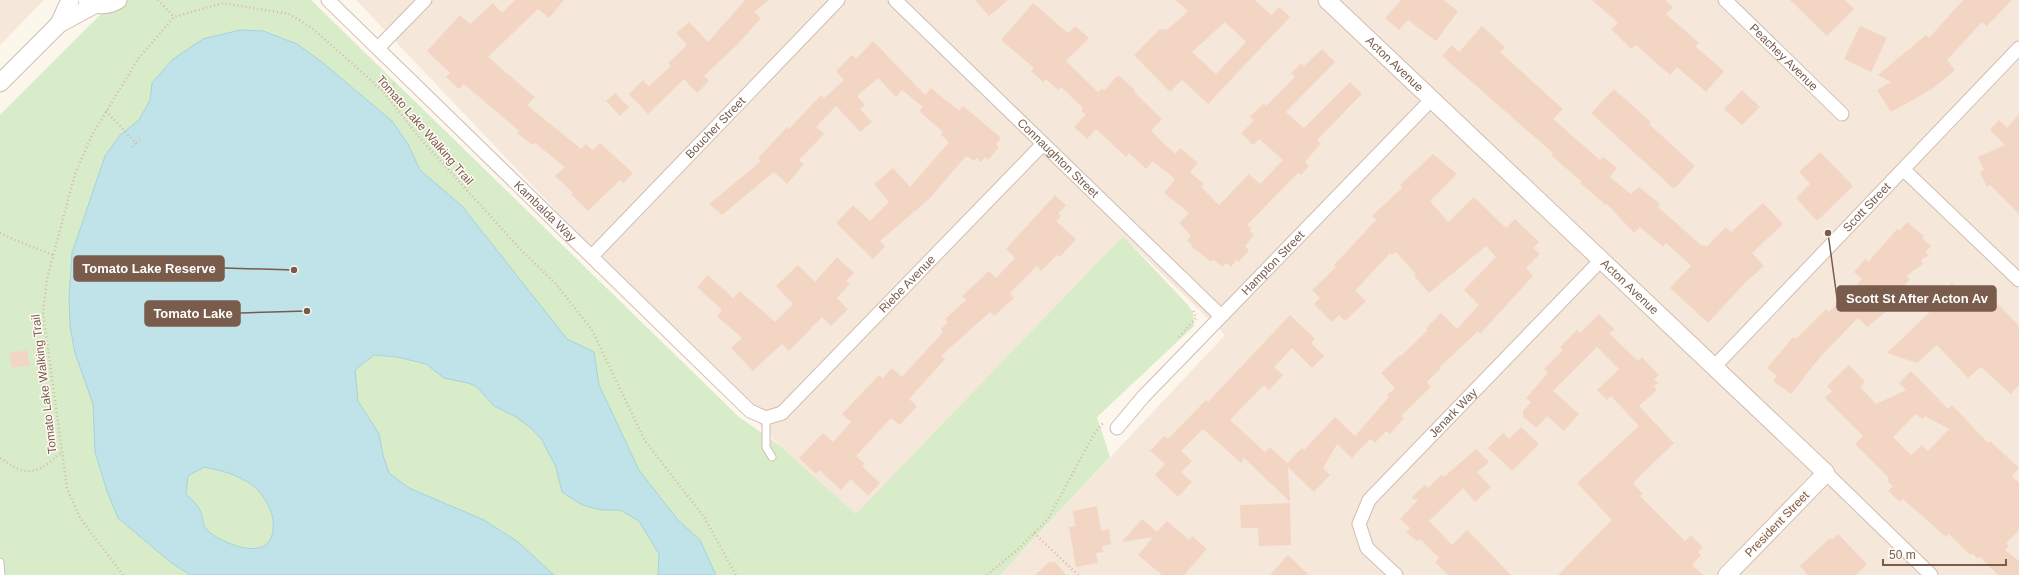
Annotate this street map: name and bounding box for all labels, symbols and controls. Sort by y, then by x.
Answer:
street label: Peachey Avenue [1747,21,1821,94]
street label: Acton Avenue [1363,33,1426,95]
street label: Tomato Lake Walking Trail [374,72,476,188]
street label: Boucher Street [683,93,749,161]
street label: Connaughton Street [1014,116,1102,201]
street label: Kambalda Way [511,178,579,245]
street label: Scott Street [1840,179,1894,235]
street label: Hampton Street [1239,228,1308,298]
street label: Riebe Avenue [876,252,938,316]
callout: Tomato Lake Reserve [74,256,224,281]
street label: Acton Avenue [1598,256,1662,318]
text: Tomato Lake Reserve [82,261,216,276]
callout: Scott St After Acton Av [1837,286,1996,311]
text: Scott St After Acton Av [1846,291,1989,306]
callout: Tomato Lake [145,301,240,326]
text: Tomato Lake [153,306,233,321]
street label: Tomato Lake Walking Trail [29,314,59,454]
street label: Jenark Way [1426,385,1480,440]
street label: President Street [1742,488,1812,560]
scale bar [1883,541,2006,567]
text: 50 m [1889,548,1916,562]

